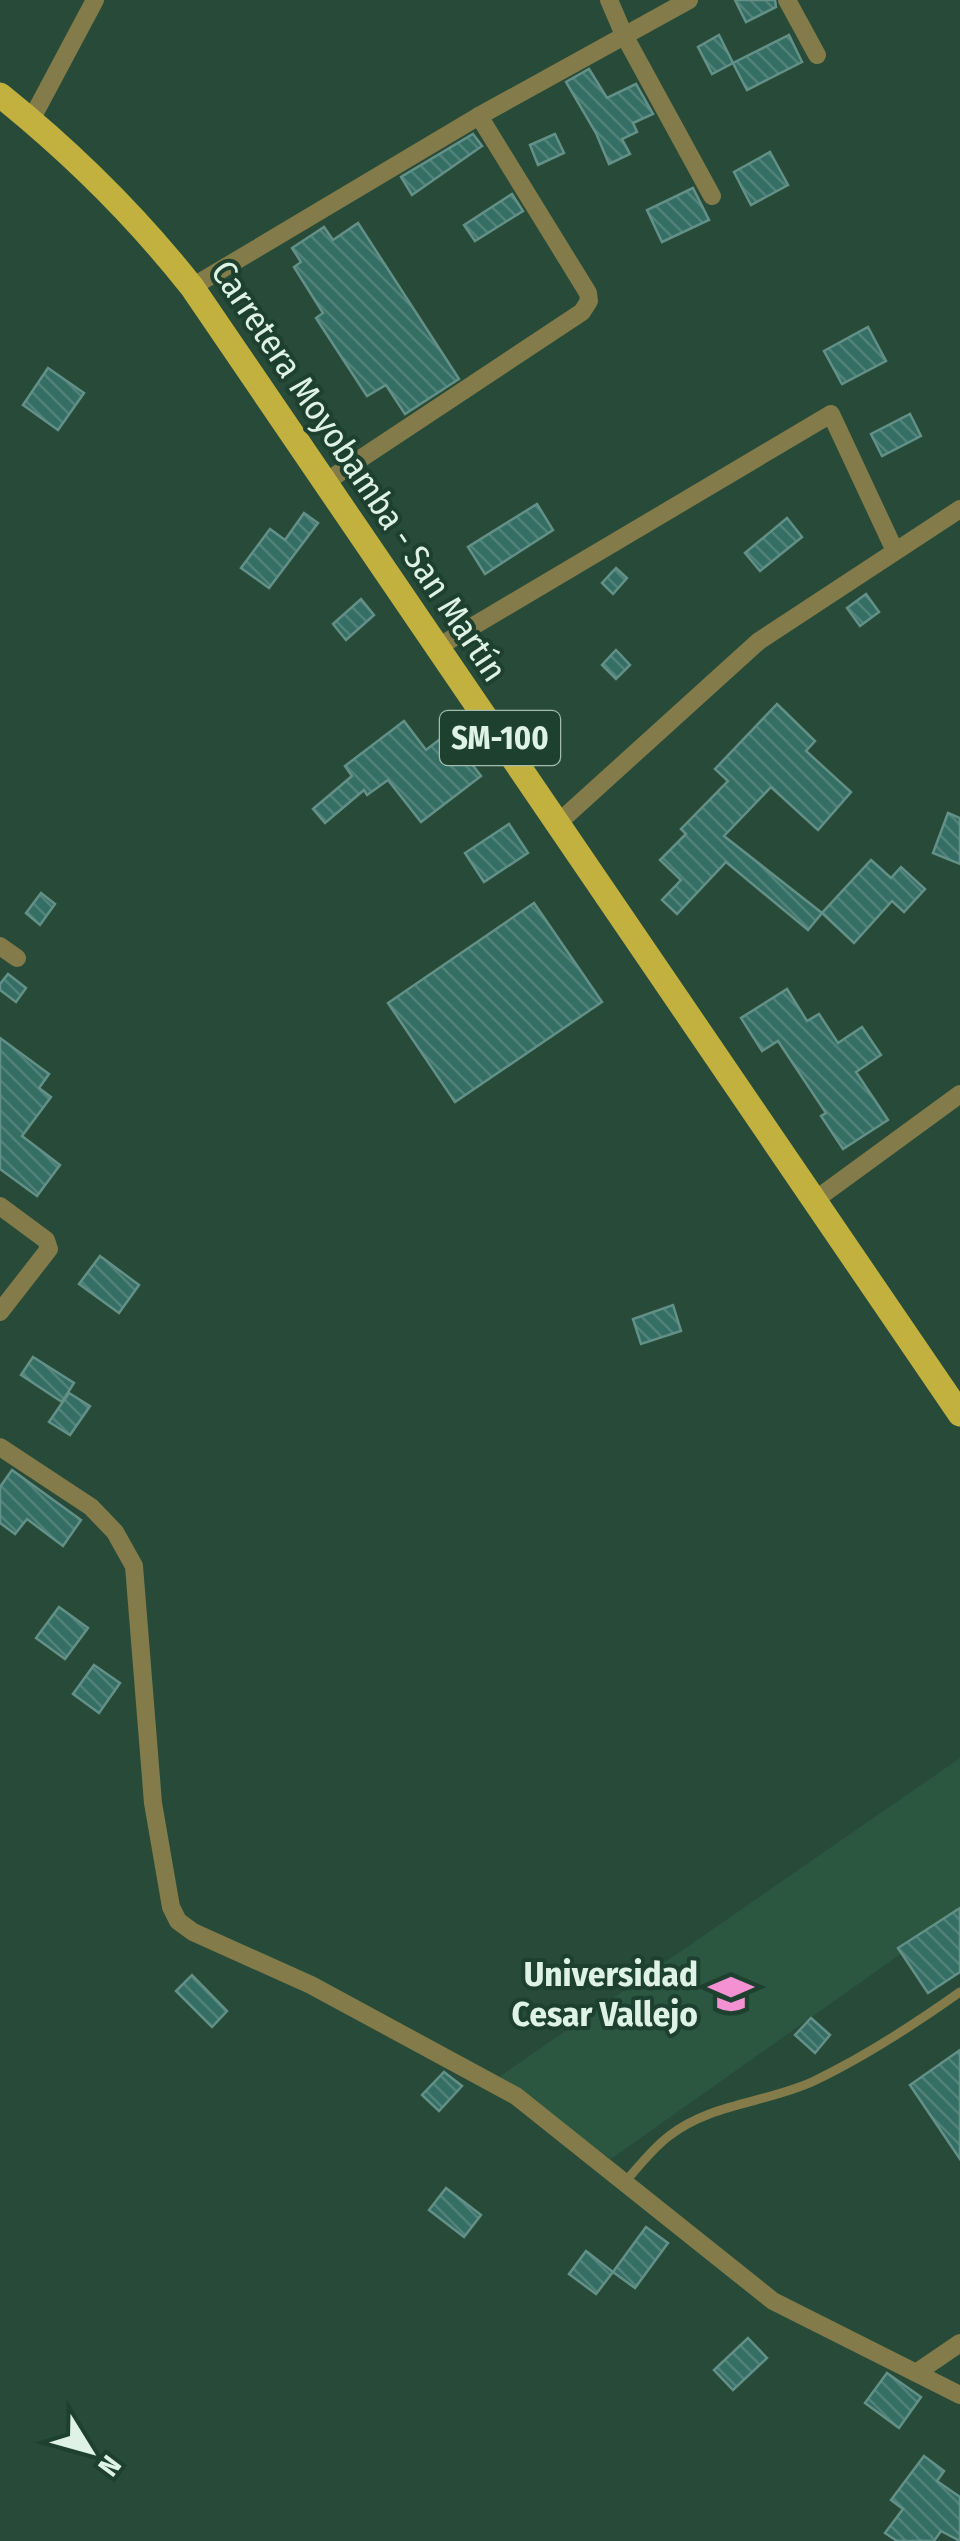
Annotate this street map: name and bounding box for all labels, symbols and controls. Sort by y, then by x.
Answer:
street label: Carretera Moyobamba - San Martín [202,253,516,689]
road number: SM-100 [440,711,560,765]
place label: Universidad Cesar Vallejo [512,1953,698,2035]
school or university icon: Universidad Cesar Vallejo [707,1970,755,2018]
north arrow [40,2401,140,2501]
text: N [91,2449,128,2482]

